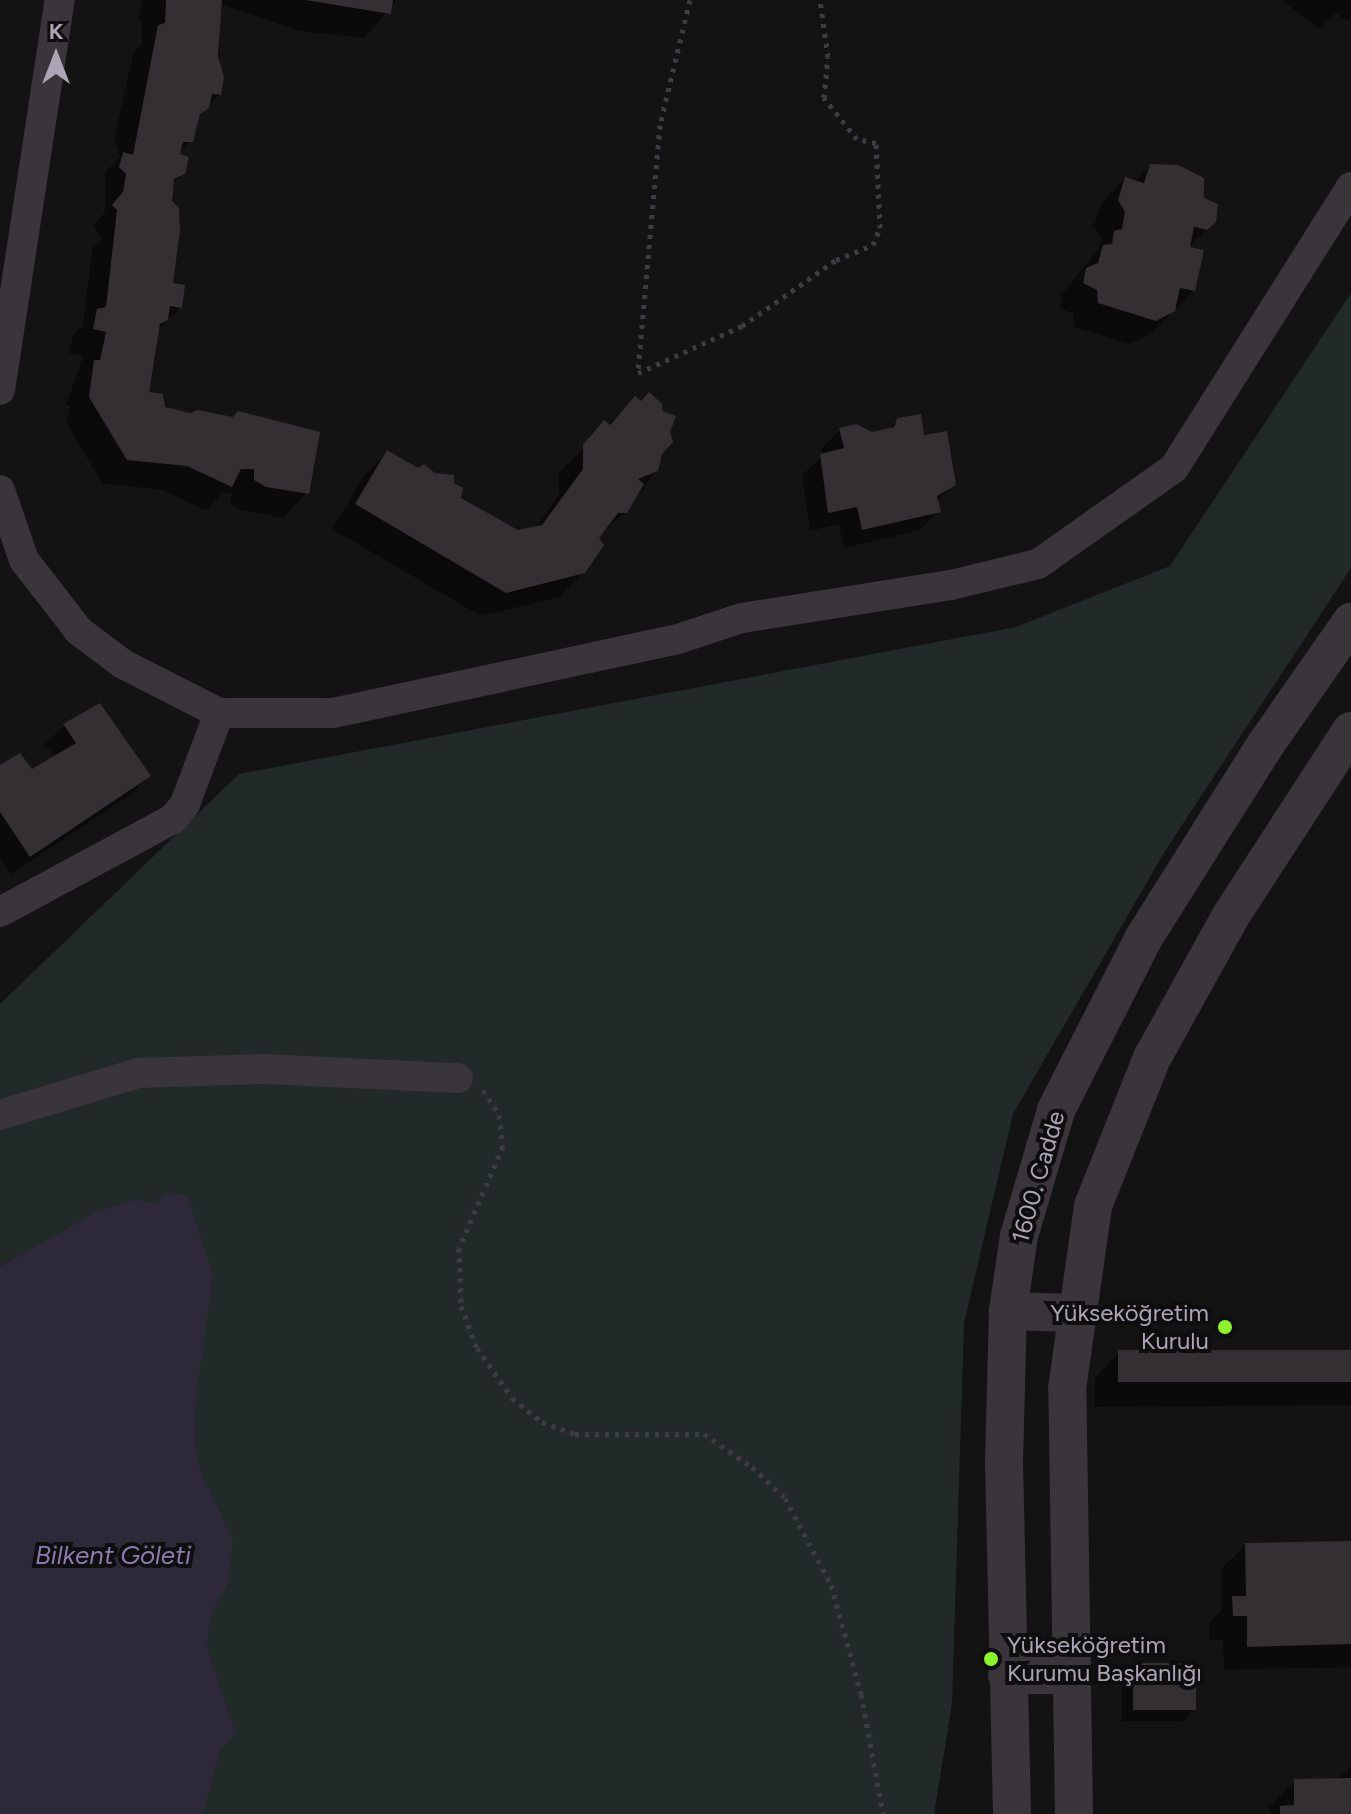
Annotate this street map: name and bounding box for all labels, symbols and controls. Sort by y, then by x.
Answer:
north arrow [16,16,96,96]
text: K [49,18,63,45]
street label: 1600. Cadde [1005,1108,1071,1246]
place label: Yükseköğretim Kurulu [1050,1299,1209,1355]
marker: Yükseköğretim Kurulu [1216,1318,1234,1336]
water label: Bilkent Göleti [35,1540,191,1572]
place label: Yükseköğretim Kurumu Başkanlığı [1007,1631,1202,1687]
marker: Yükseköğretim Kurumu Başkanlığı [982,1650,1000,1668]

